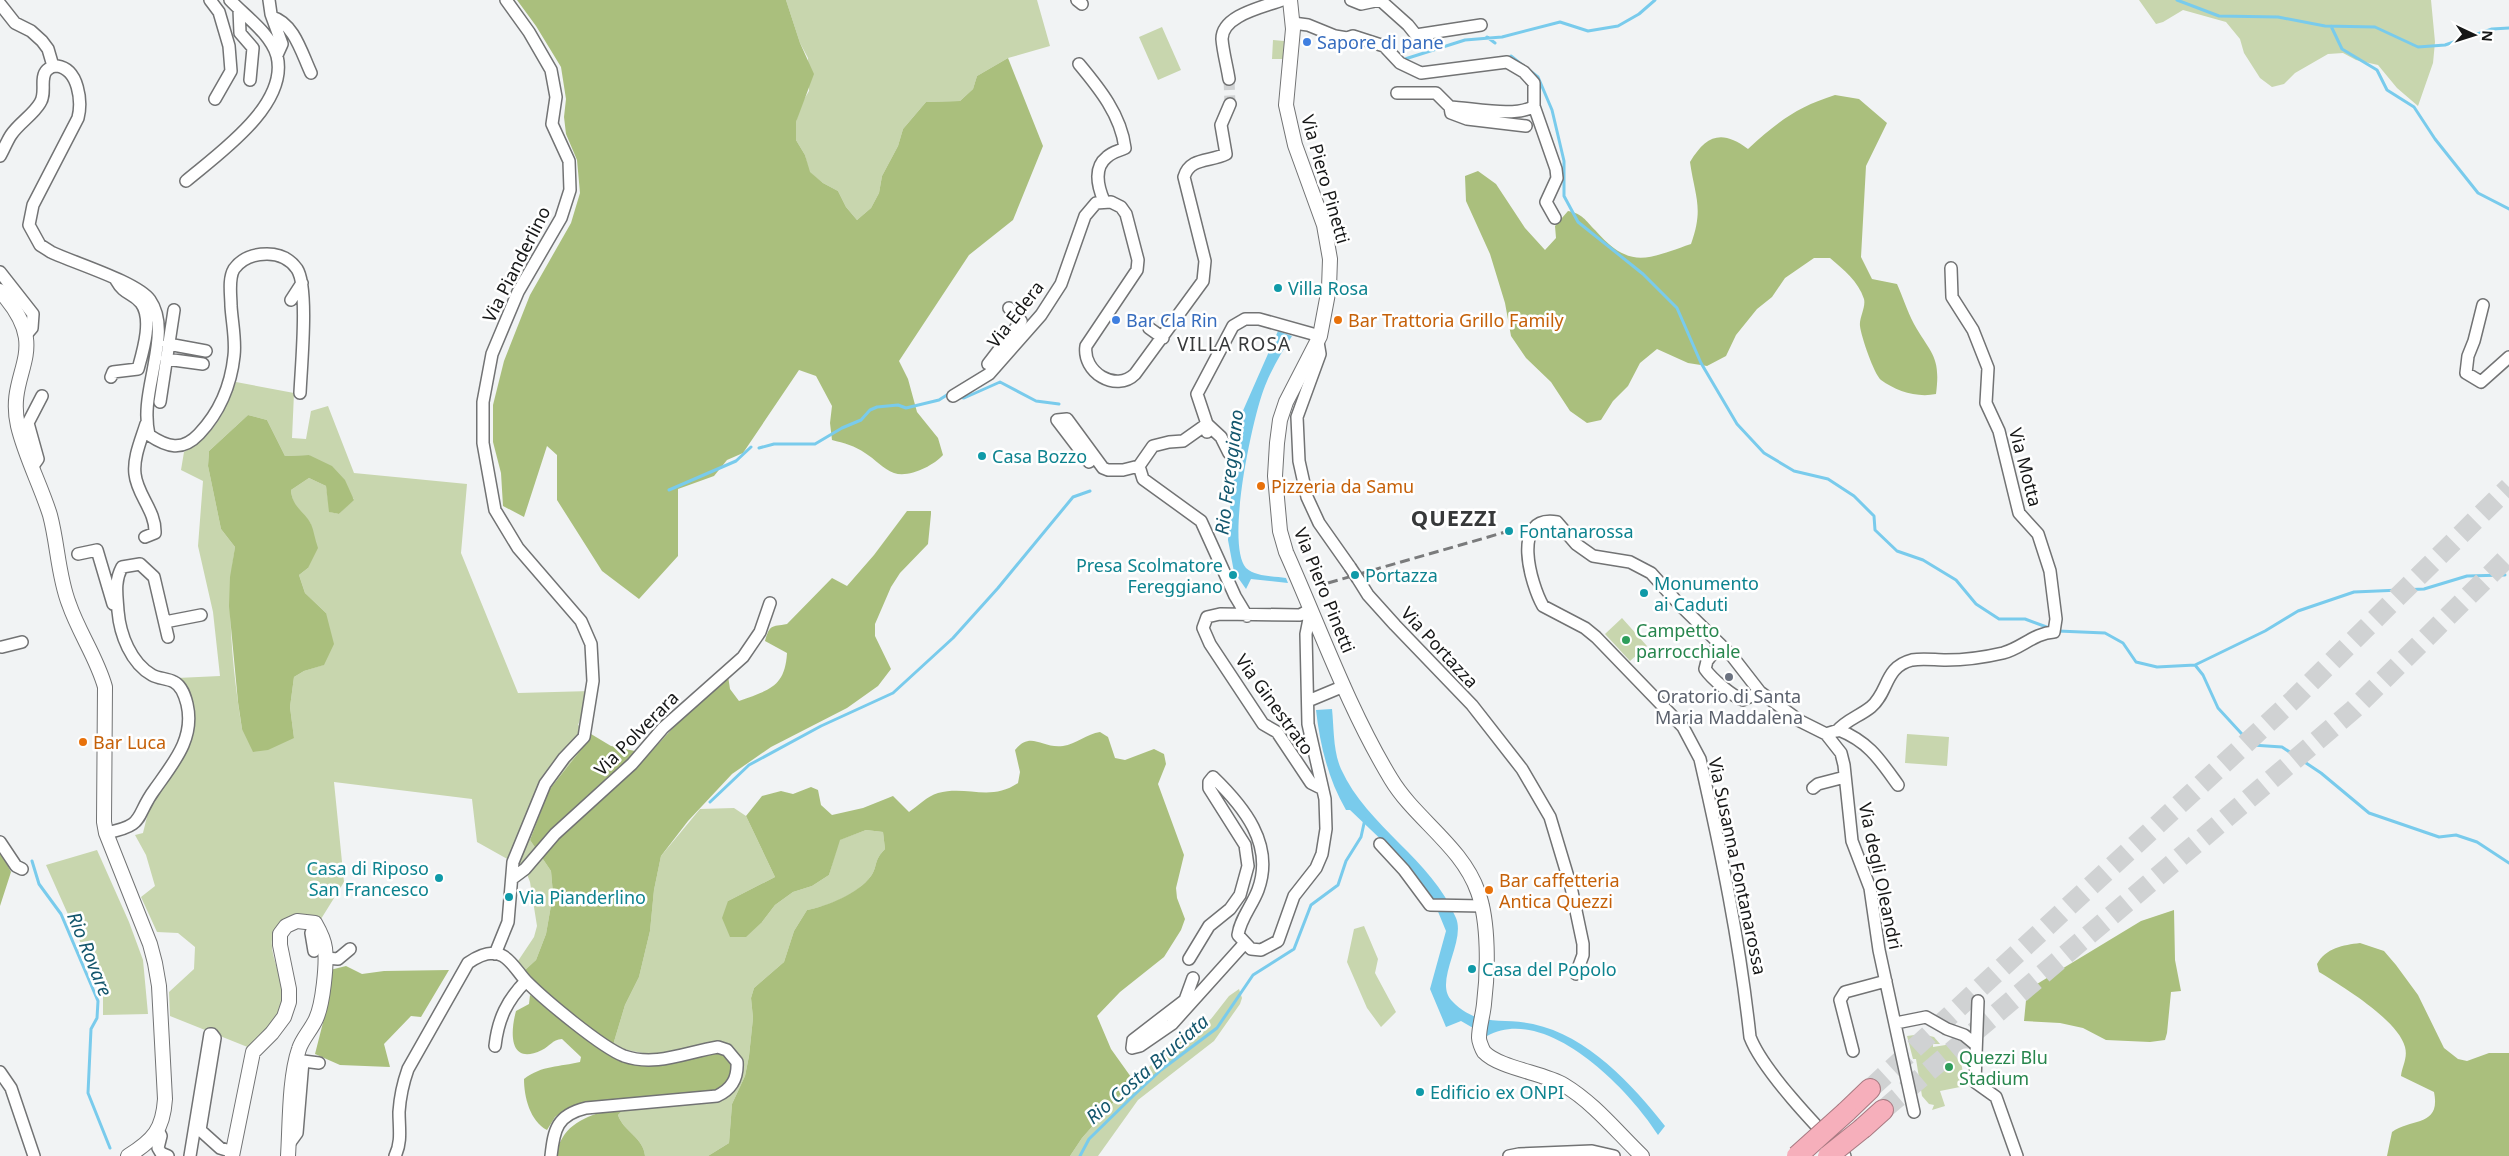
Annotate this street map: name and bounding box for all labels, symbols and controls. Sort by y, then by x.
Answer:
north arrow [2449,10,2499,60]
place label: Sapore di pane [1317,30,1444,54]
text: N [2478,30,2497,42]
marker: Sapore di pane [1301,36,1313,48]
street label: Via Piero Pinetti [1296,112,1356,246]
street label: Via Pianderlino [476,202,556,326]
street label: Via Edera [981,276,1049,352]
place label: Villa Rosa [1288,276,1368,300]
marker: Villa Rosa [1272,282,1284,294]
place label: Bar Cla Rin [1126,308,1218,332]
place label: Bar Trattoria Grillo Family [1348,308,1565,332]
marker: Bar Cla Rin [1110,314,1122,326]
marker: Bar Trattoria Grillo Family [1332,314,1344,326]
district label: VILLA ROSA [1177,331,1291,357]
water label: Rio Fereggiano [1208,408,1250,536]
street label: Via Motta [2004,425,2048,509]
place label: Casa Bozzo [992,444,1087,468]
marker: Casa Bozzo [976,450,988,462]
place label: Pizzeria da Samu [1271,474,1414,498]
marker: Pizzeria da Samu [1255,480,1267,492]
district label: QUEZZI [1411,502,1497,532]
place label: Fontanarossa [1519,519,1633,543]
street label: Via Piero Pinetti [1289,524,1361,656]
marker: Fontanarossa [1503,525,1515,537]
place label: Presa Scolmatore Fereggiano [1076,553,1223,598]
place label: Portazza [1365,563,1438,587]
marker: Presa Scolmatore Fereggiano [1227,569,1239,581]
marker: Portazza [1349,569,1361,581]
place label: Monumento ai Caduti [1654,571,1759,616]
marker: Monumento ai Caduti [1638,587,1650,599]
street label: Via Portazza [1396,601,1484,693]
place label: Campetto parrocchiale [1636,618,1741,663]
marker: Campetto parrocchiale [1620,634,1632,646]
street label: Via Ginestrato [1230,649,1320,759]
marker: Oratorio di Santa Maria Maddalena [1723,671,1735,683]
place label: Oratorio di Santa Maria Maddalena [1655,684,1803,729]
street label: Via Polverara [589,686,683,780]
place label: Bar Luca [93,730,166,754]
marker: Bar Luca [77,736,89,748]
street label: Via Susanna Fontanarossa [1703,755,1773,977]
street label: Via degli Oleandri [1854,800,1908,952]
place label: Casa di Riposo San Francesco [306,856,429,901]
place label: Bar caffetteria Antica Quezzi [1499,868,1620,913]
marker: Casa di Riposo San Francesco [433,872,445,884]
marker: Bar caffetteria Antica Quezzi [1483,884,1495,896]
place label: Via Pianderlino [519,885,646,909]
marker: Via Pianderlino [503,891,515,903]
water label: Rio Rovare [61,908,119,1000]
place label: Casa del Popolo [1482,957,1617,981]
marker: Casa del Popolo [1466,963,1478,975]
water label: Rio Costa Bruciata [1080,1008,1214,1130]
place label: Quezzi Blu Stadium [1959,1045,2048,1090]
marker: Quezzi Blu Stadium [1943,1061,1955,1073]
place label: Edificio ex ONPI [1430,1080,1564,1104]
marker: Edificio ex ONPI [1414,1086,1426,1098]

